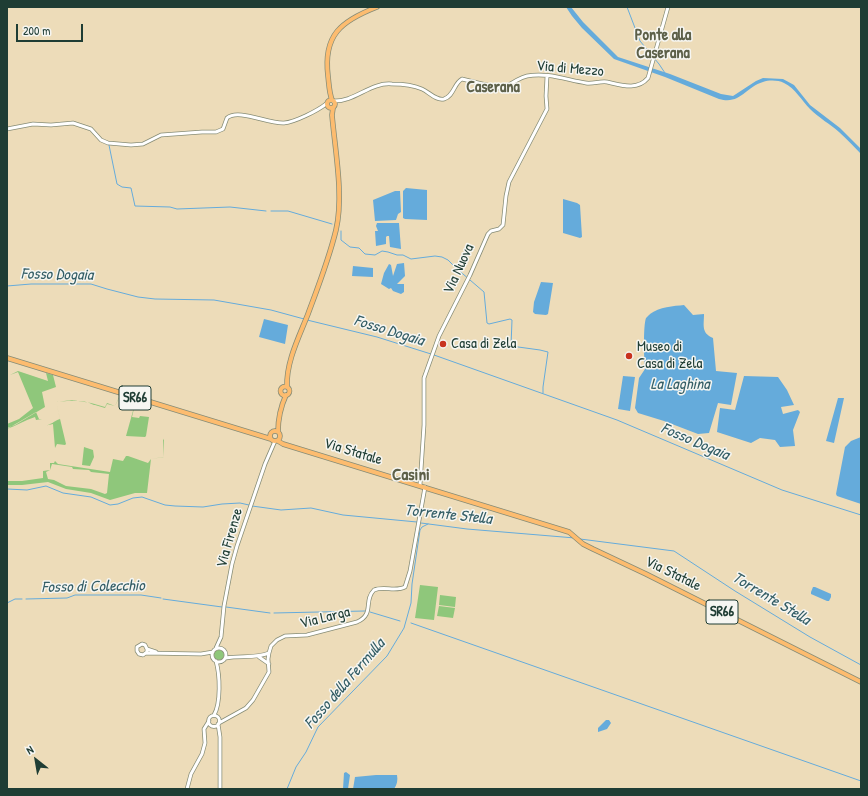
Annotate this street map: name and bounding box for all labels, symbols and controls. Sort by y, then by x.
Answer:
scale bar [18,16,85,42]
text: 200 m [23,22,50,39]
district label: Ponte alla Caserana [635,26,691,64]
street label: Via di Mezzo [536,57,604,81]
district label: Caserana [466,78,520,98]
street label: Via Nuova [440,241,478,297]
water label: Fosso Dogaia [21,265,93,285]
water label: Fosso Dogaia [352,311,426,351]
place label: Casa di Zela [451,335,516,353]
place label: Museo di Casa di Zela [637,338,702,373]
marker: Casa di Zela [438,339,448,349]
marker: Museo di Casa di Zela [624,351,634,361]
water label: La Laghina [650,375,710,395]
road number: SR66 [119,386,151,410]
water label: Fosso Dogaia [658,419,732,465]
street label: Via Statale [322,435,384,469]
district label: Casini [392,465,430,485]
water label: Torrente Stella [403,501,493,529]
street label: Via Firenze [213,506,247,570]
street label: Via Statale [642,553,704,595]
water label: Torrente Stella [728,568,814,630]
water label: Fosso di Colecchio [41,576,145,598]
road number: SR66 [706,600,738,624]
street label: Via Larga [298,603,352,633]
water label: Fosso della Fermulla [301,635,389,733]
north arrow [16,740,56,780]
text: N [24,742,36,757]

